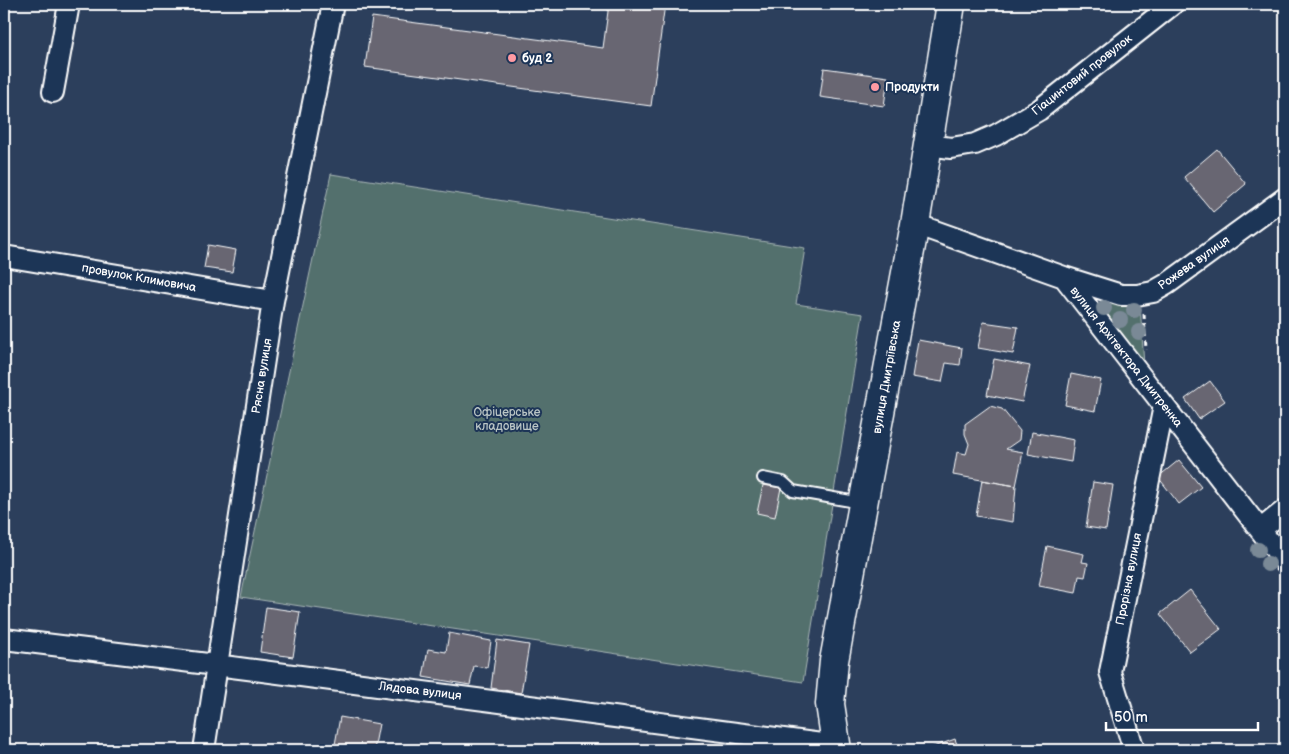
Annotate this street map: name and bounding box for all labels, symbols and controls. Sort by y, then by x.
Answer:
street label: Гіацинтовий провулок [1029,31,1136,119]
place label: буд 2 [522,51,553,66]
marker: буд 2 [506,52,518,64]
place label: Продукти [885,80,940,95]
marker: Продукти [869,81,881,93]
street label: Рожева вулиця [1155,232,1233,293]
street label: провулок Климовича [80,261,198,295]
street label: вулиця Архітектора Дмитренка [1066,284,1186,430]
street label: вулиця Дмитріївська [870,319,904,435]
street label: Рясна вулиця [249,337,275,415]
park label: Офіцерське кладовище [473,405,541,434]
street label: Прорізна вулиця [1113,531,1145,626]
street label: Лядова вулиця [377,678,463,704]
scale bar [1106,699,1259,731]
text: 50 m [1114,708,1148,727]

